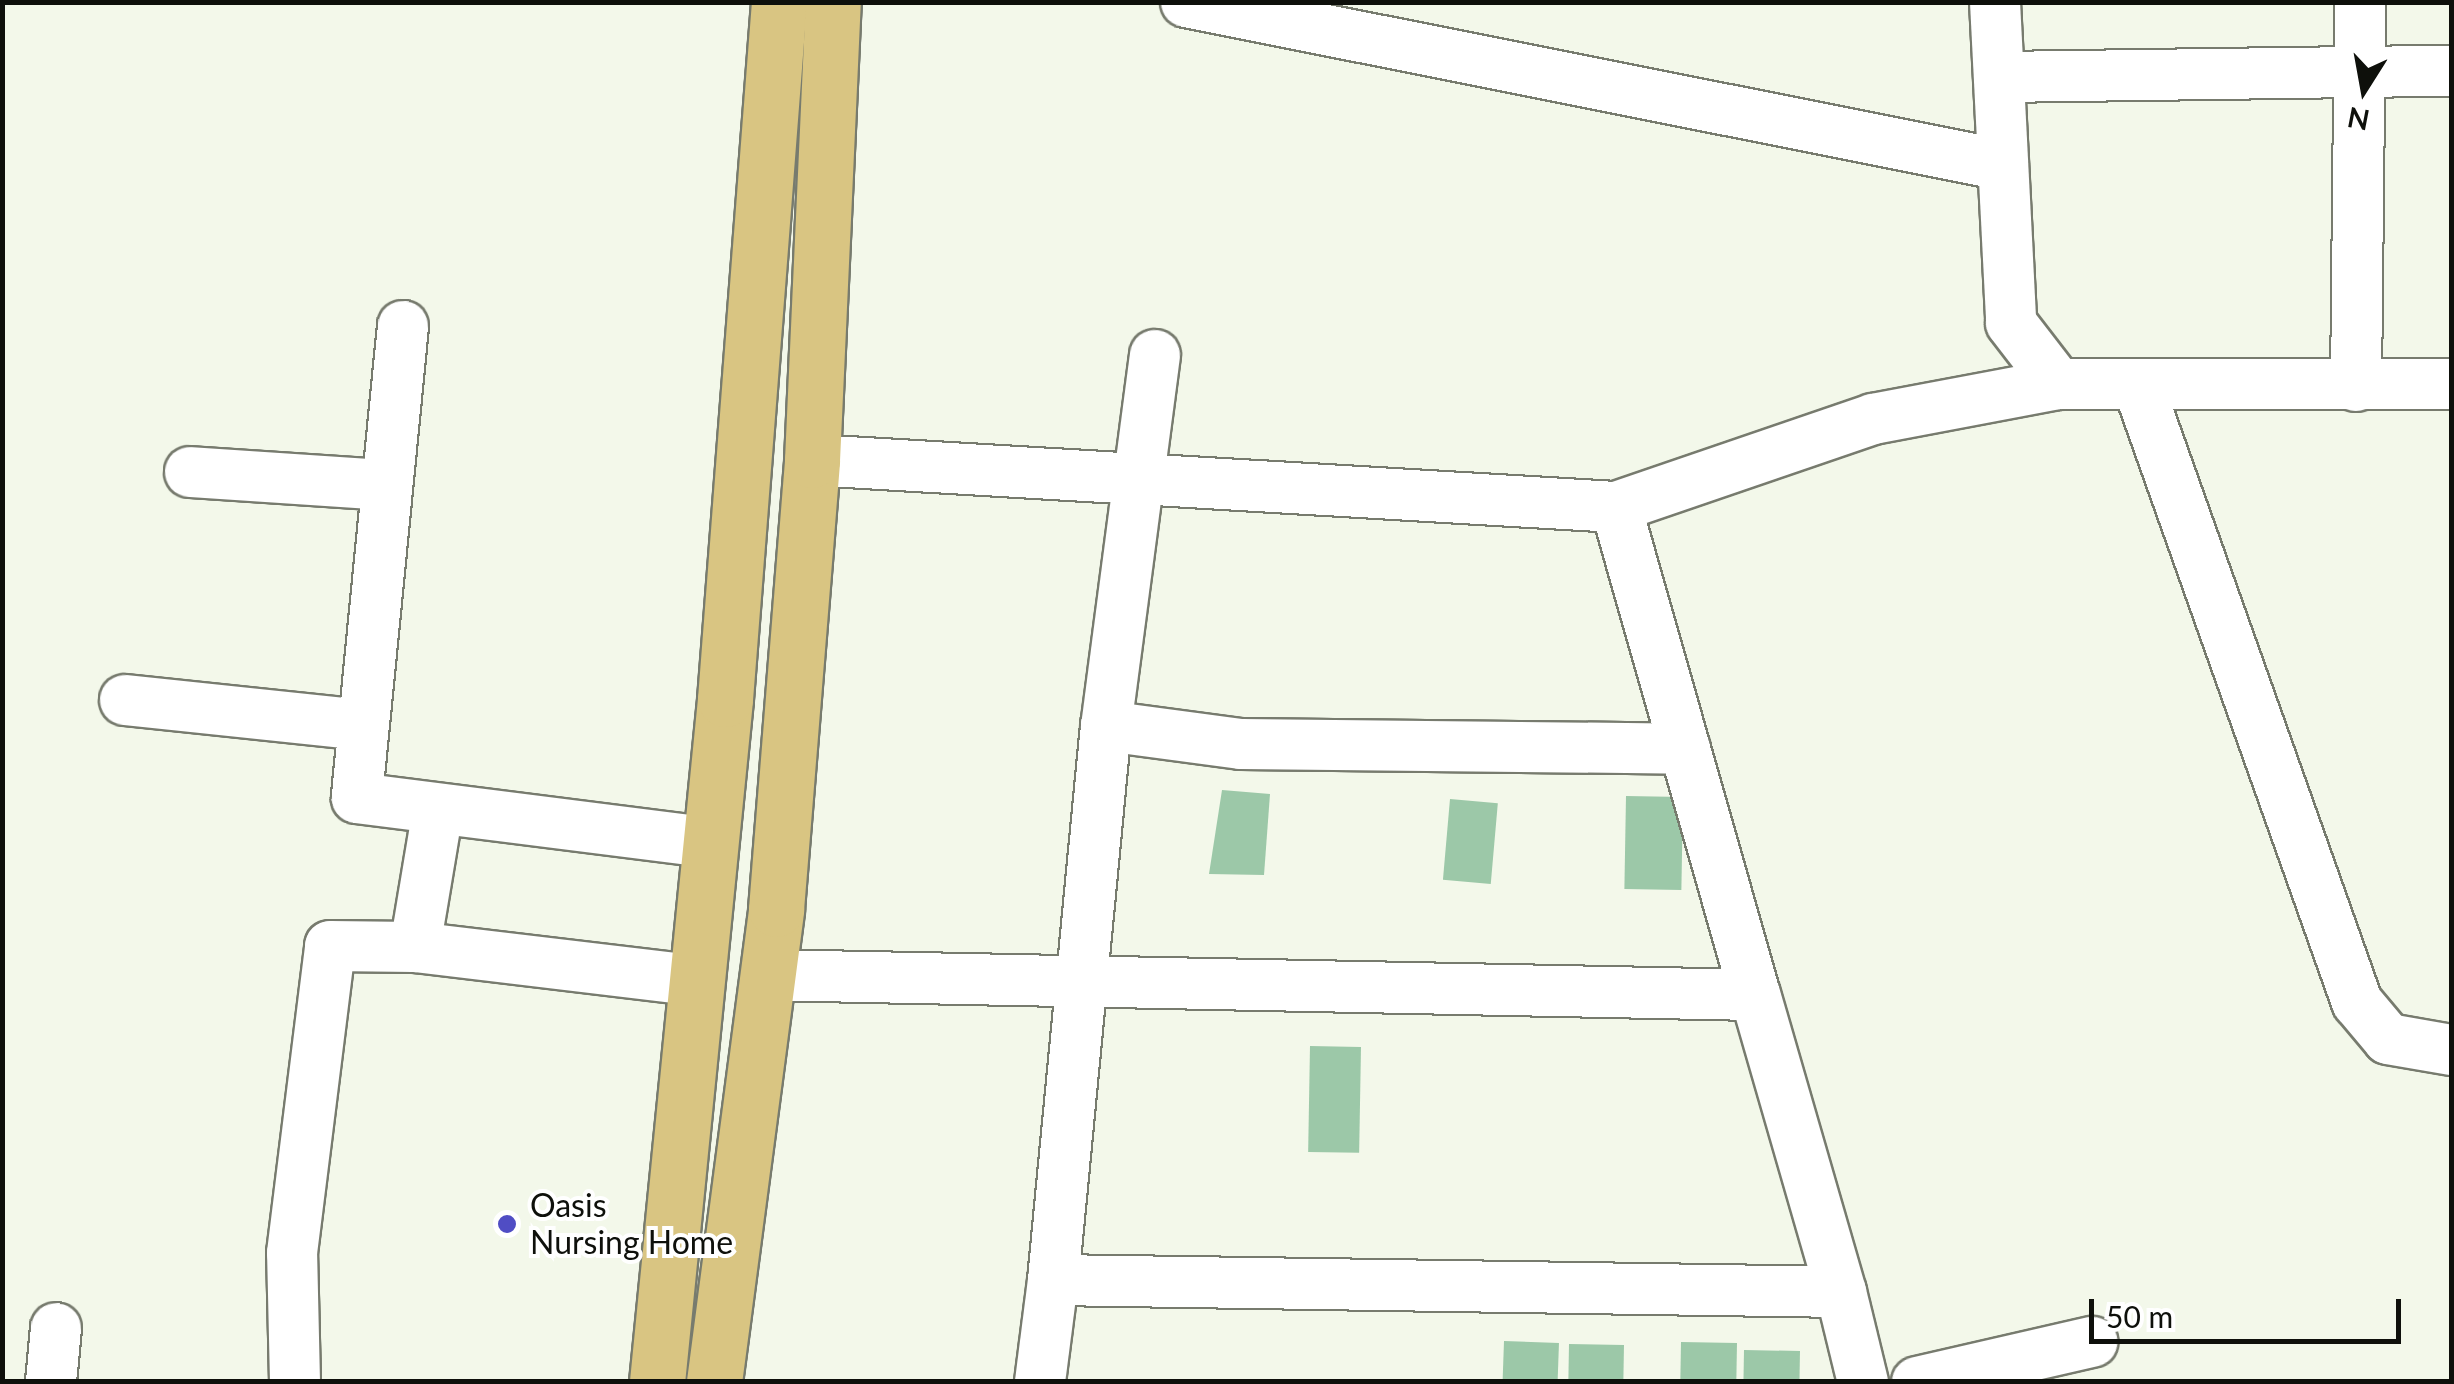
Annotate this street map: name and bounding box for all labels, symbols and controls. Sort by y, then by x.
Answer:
north arrow [2314,40,2414,140]
text: N [2344,101,2372,138]
place label: Oasis Nursing Home [530,1187,733,1262]
marker: Oasis Nursing Home [494,1211,520,1237]
scale bar [2094,1279,2406,1341]
text: 50 m [2106,1298,2173,1334]

